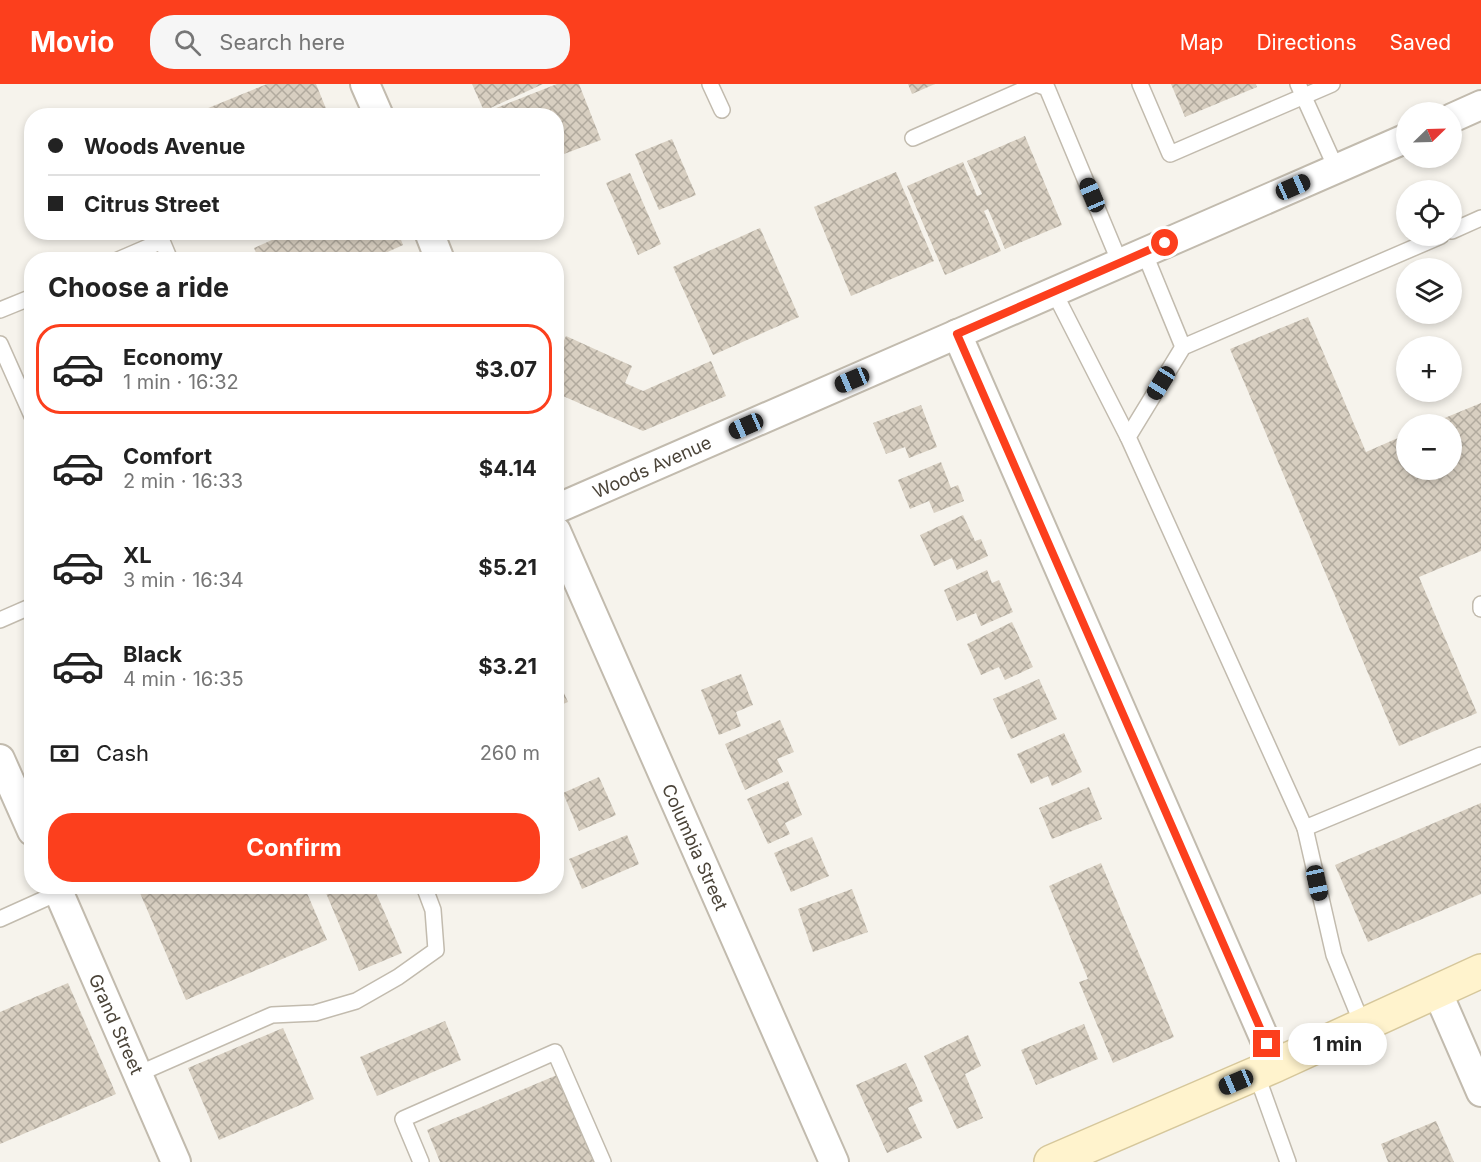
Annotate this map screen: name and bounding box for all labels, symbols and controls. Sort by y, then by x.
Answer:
search box [150,15,570,69]
text: Movio [30,25,114,59]
icon: search [171,26,204,59]
text: Search here [219,29,345,55]
text: Map [1180,30,1223,55]
text: Directions [1256,30,1357,55]
text: Saved [1390,30,1451,55]
north arrow [1396,102,1462,168]
map controls [1396,102,1462,480]
text: Woods Avenue [84,133,245,159]
car [1273,171,1313,203]
car [1077,175,1107,215]
button: locate [1396,180,1462,246]
text: Citrus Street [84,191,220,217]
route start [1151,229,1178,256]
button: layers [1396,258,1462,324]
text: Choose a ride [48,271,229,304]
button: + [1396,336,1462,402]
icon: car [51,342,105,396]
text: Economy [123,344,223,370]
text: $3.07 [475,356,537,382]
car [1144,363,1178,403]
car [832,365,872,395]
text: 1 min · 16:32 [123,370,239,394]
car [726,410,766,442]
button: − [1396,414,1462,480]
street label: Woods Avenue [590,432,714,502]
icon: car [51,441,105,495]
text: Comfort [123,443,212,469]
text: $4.14 [479,455,537,481]
text: 2 min · 16:33 [123,469,243,493]
icon: car [51,540,105,594]
text: XL [123,542,152,568]
text: $5.21 [478,554,537,580]
text: 3 min · 16:34 [123,568,244,592]
icon: car [51,639,105,693]
text: Black [123,641,182,667]
text: $3.21 [478,653,537,679]
text: 4 min · 16:35 [123,667,244,691]
icon: cash [48,737,81,770]
text: Cash [96,740,149,766]
text: 260 m [480,741,540,765]
street label: Columbia Street [658,781,732,914]
button: Confirm [48,813,540,882]
car [1304,864,1330,902]
street label: Grand Street [84,970,148,1078]
callout: 1 min [1288,1023,1387,1065]
route end [1253,1030,1280,1057]
text: 1 min [1313,1032,1362,1056]
car [1216,1067,1256,1097]

